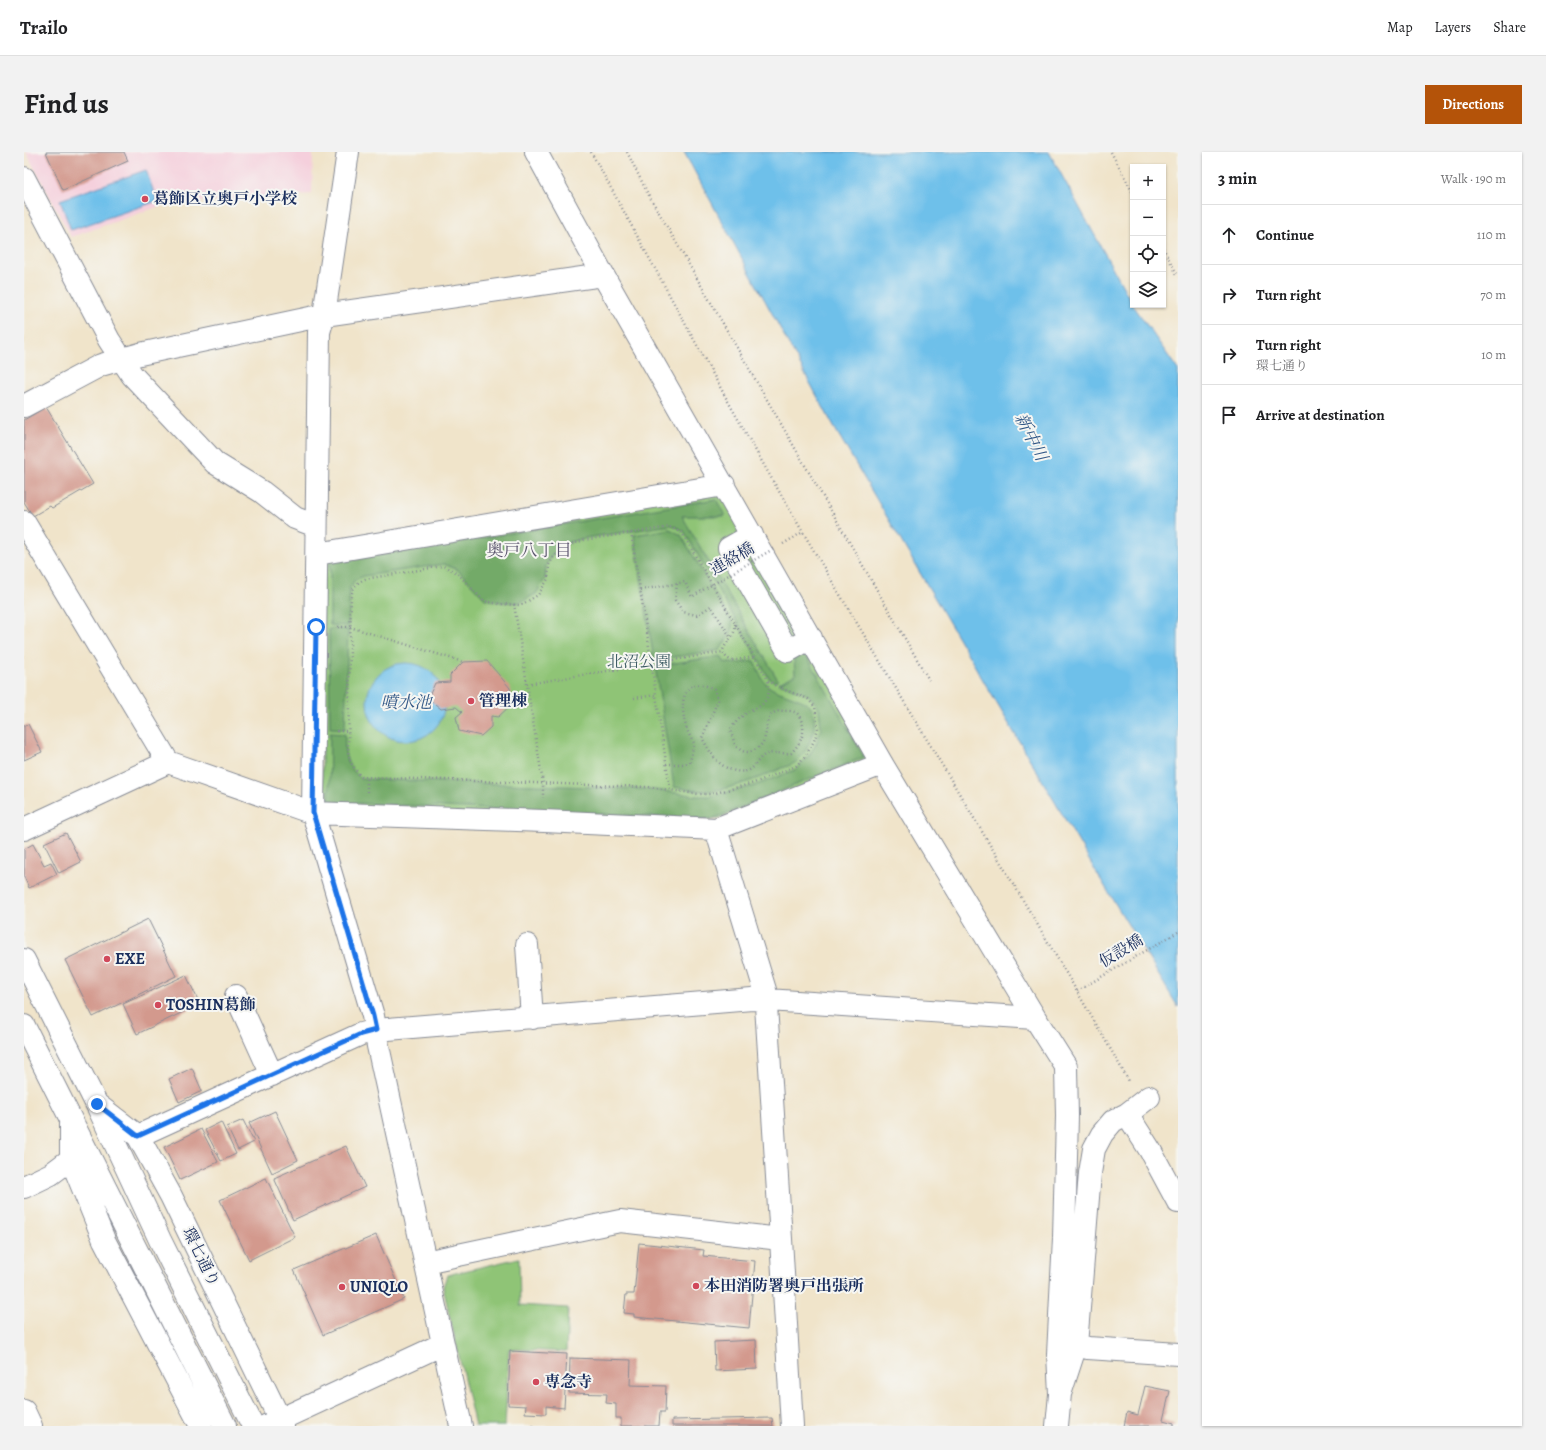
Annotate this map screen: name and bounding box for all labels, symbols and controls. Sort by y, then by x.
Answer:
text: Trailo [20,15,68,41]
text: Map [1387,18,1413,37]
text: Layers [1435,18,1471,37]
text: Share [1493,18,1526,37]
text: Find us [24,85,109,123]
button: Directions [1425,85,1522,124]
map controls [1130,164,1166,308]
button: + [1130,164,1166,200]
text: 3 min [1218,167,1257,190]
text: Walk · 190 m [1441,170,1506,187]
place label: 葛飾区立奥戸小学校 [153,188,298,210]
marker: 葛飾区立奥戸小学校 [140,194,150,204]
button: − [1130,200,1166,236]
icon: ahead [1218,224,1240,246]
text: Continue [1256,225,1314,245]
text: 110 m [1477,226,1506,243]
button: locate [1130,236,1166,272]
button: layers [1130,272,1166,308]
icon: right [1218,284,1240,306]
text: Turn right [1256,285,1321,305]
text: 70 m [1480,286,1506,303]
text: Turn right [1256,335,1321,355]
icon: right [1218,344,1240,366]
text: 10 m [1481,346,1506,363]
text: 環七通り [1256,357,1308,374]
icon: arrive [1218,404,1240,426]
text: Arrive at destination [1256,405,1385,425]
water label: 新中川 [1009,409,1054,467]
street label: 連絡橋 [706,537,758,581]
district label: 奥戸八丁目 [487,539,572,562]
route start [307,618,325,636]
park label: 北沼公園 [607,651,671,673]
place label: 管理棟 [479,690,527,712]
water label: 噴水池 [381,691,433,714]
marker: 管理棟 [466,696,476,706]
street label: 仮設橋 [1095,929,1147,973]
place label: EXE [115,948,145,970]
marker: EXE [102,954,112,964]
place label: TOSHIN葛飾 [166,994,256,1016]
marker: TOSHIN葛飾 [153,1000,163,1010]
route end [88,1095,106,1113]
street label: 環七通り [177,1223,225,1291]
place label: 本田消防署奥戸出張所 [704,1275,864,1297]
place label: UNIQLO [350,1276,408,1298]
marker: 本田消防署奥戸出張所 [691,1281,701,1291]
marker: UNIQLO [337,1282,347,1292]
place label: 専念寺 [544,1371,592,1393]
marker: 専念寺 [531,1377,541,1387]

